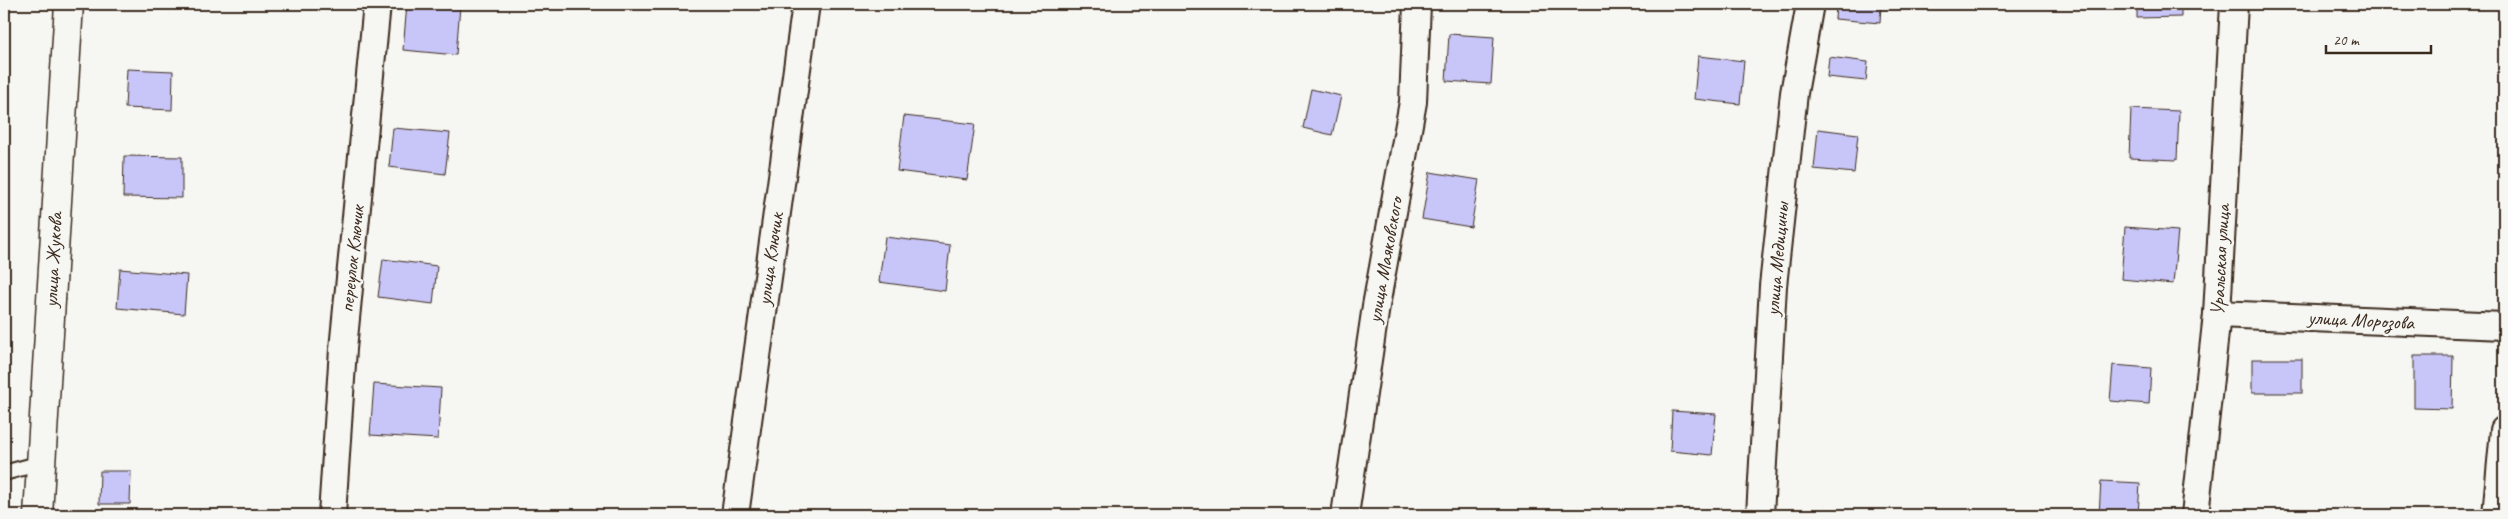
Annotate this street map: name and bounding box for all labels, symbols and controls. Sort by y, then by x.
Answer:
scale bar [2326,22,2430,54]
text: 20 m [2333,31,2360,50]
street label: улица Маяковского [1361,193,1409,326]
street label: улица Медицины [1760,200,1795,318]
street label: Уральская улица [2205,202,2235,316]
street label: переулок Ключик [334,203,370,314]
street label: улица Жукова [38,210,68,309]
street label: улица Ключик [751,210,789,308]
street label: улица Морозова [2306,305,2416,336]

